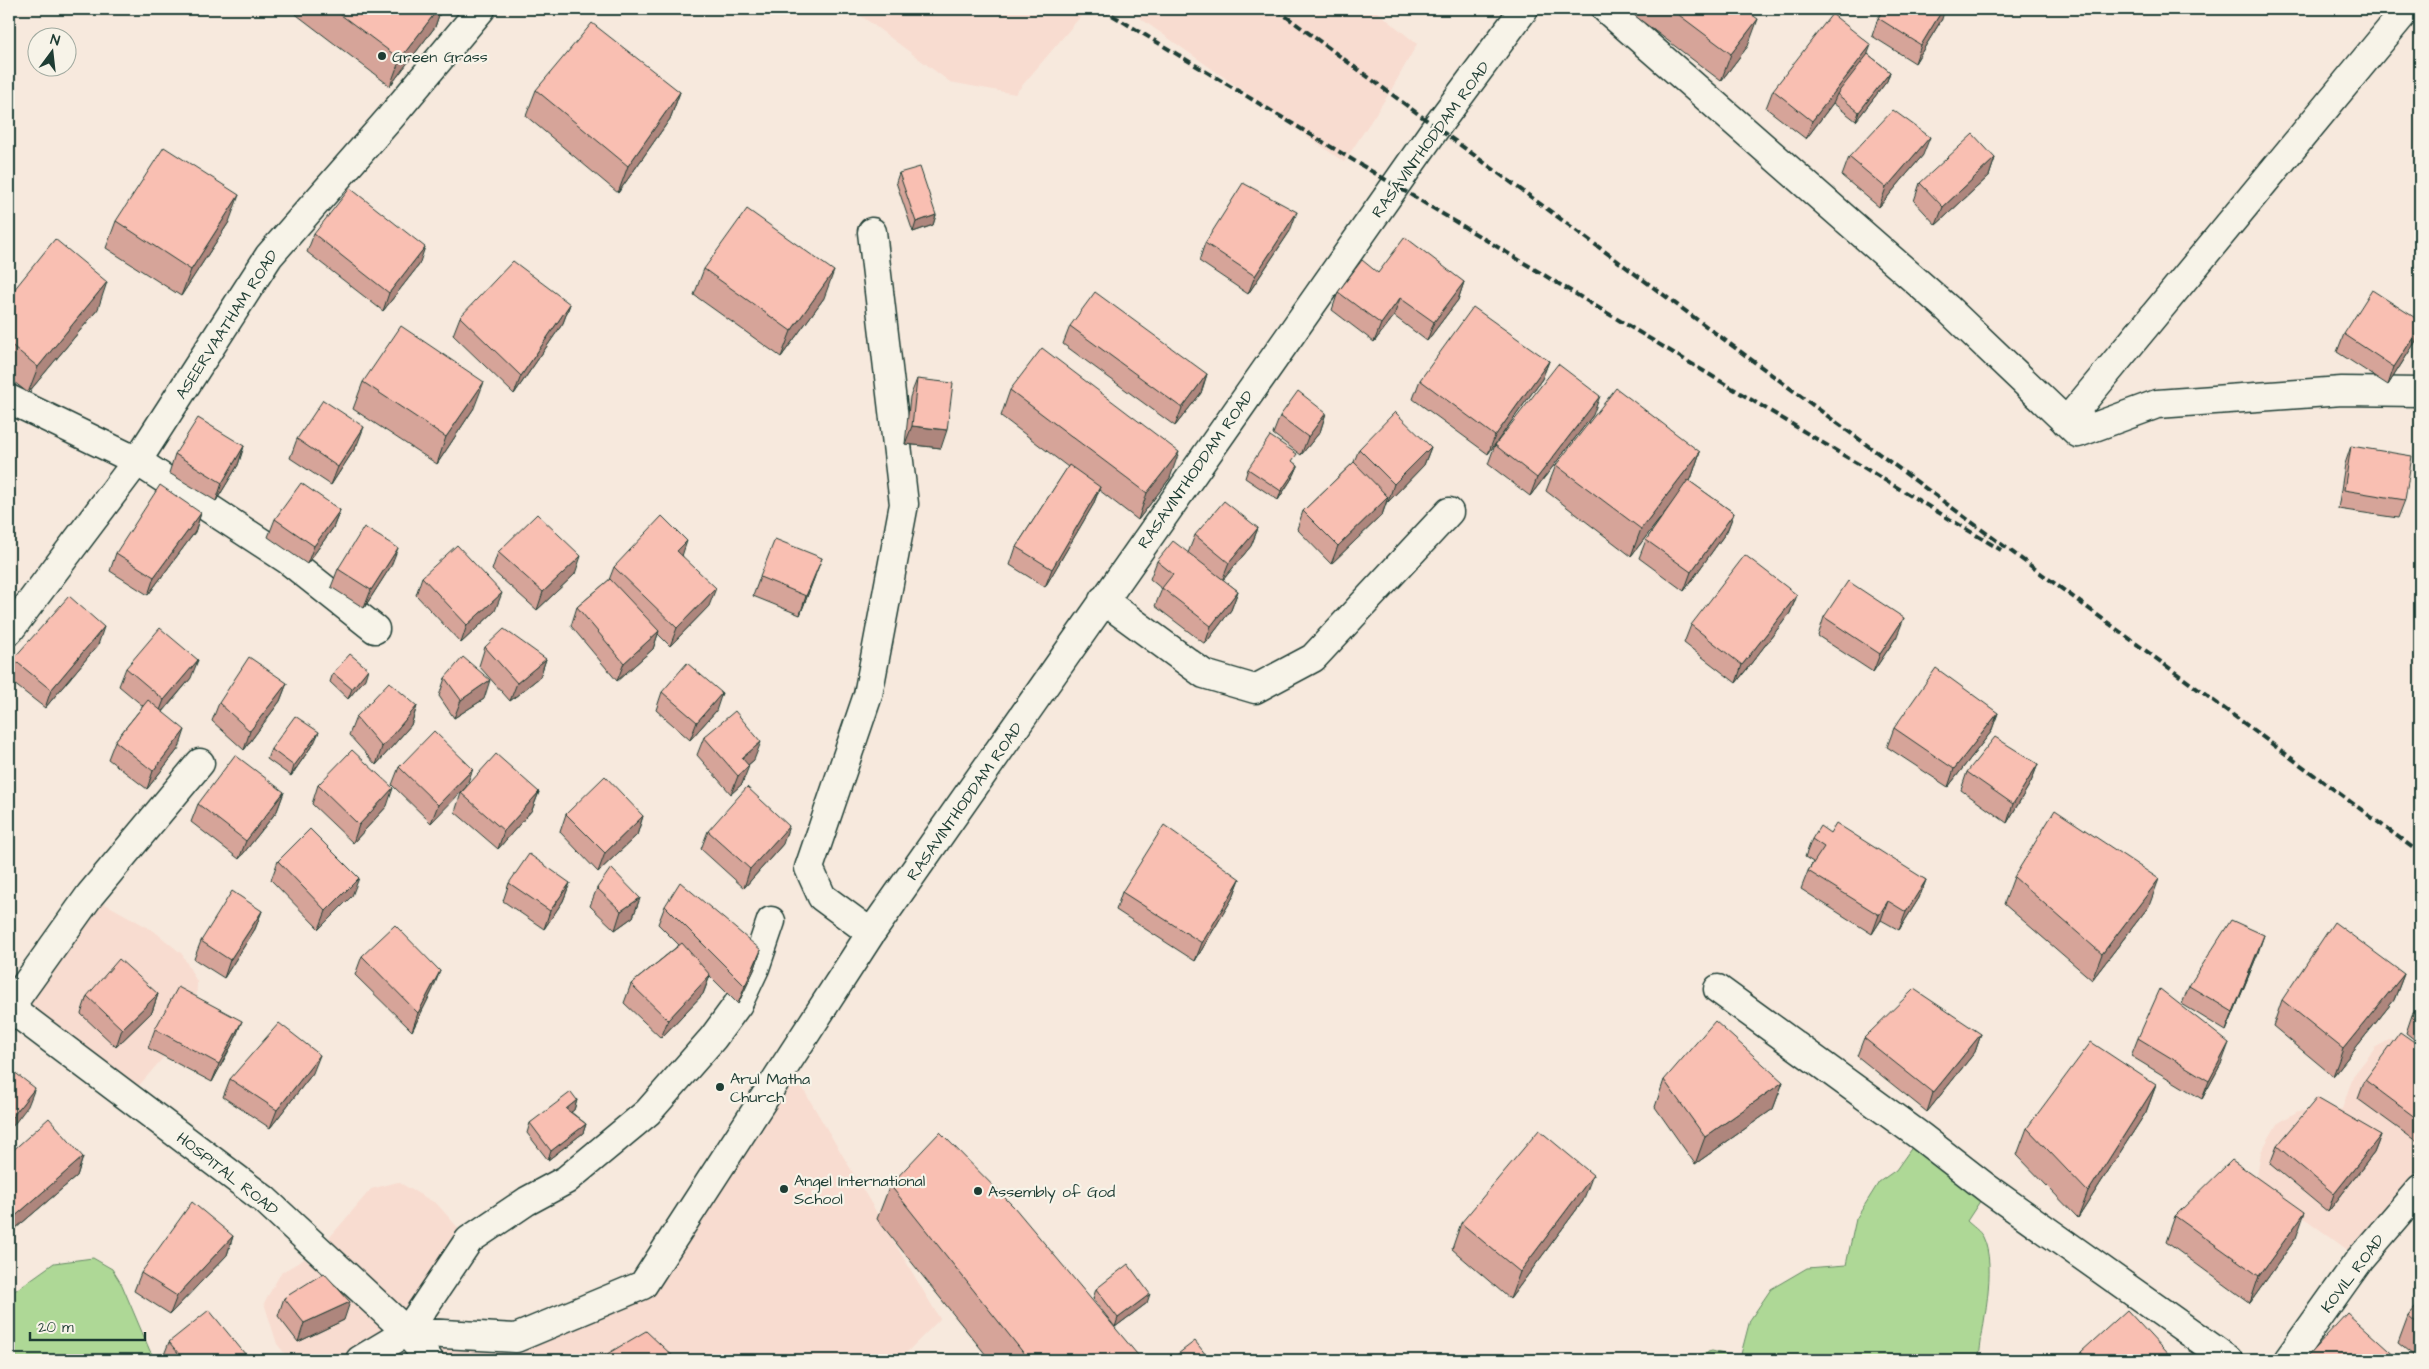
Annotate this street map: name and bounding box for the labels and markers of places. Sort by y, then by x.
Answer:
place label: Green Grass [392,46,488,68]
marker: Green Grass [376,50,388,62]
place label: Arul Matha Church [730,1068,810,1108]
marker: Arul Matha Church [714,1081,726,1093]
place label: Angel International School [794,1170,925,1210]
place label: Assembly of God [988,1181,1115,1204]
marker: Angel International School [778,1183,790,1195]
marker: Assembly of God [972,1185,984,1197]

